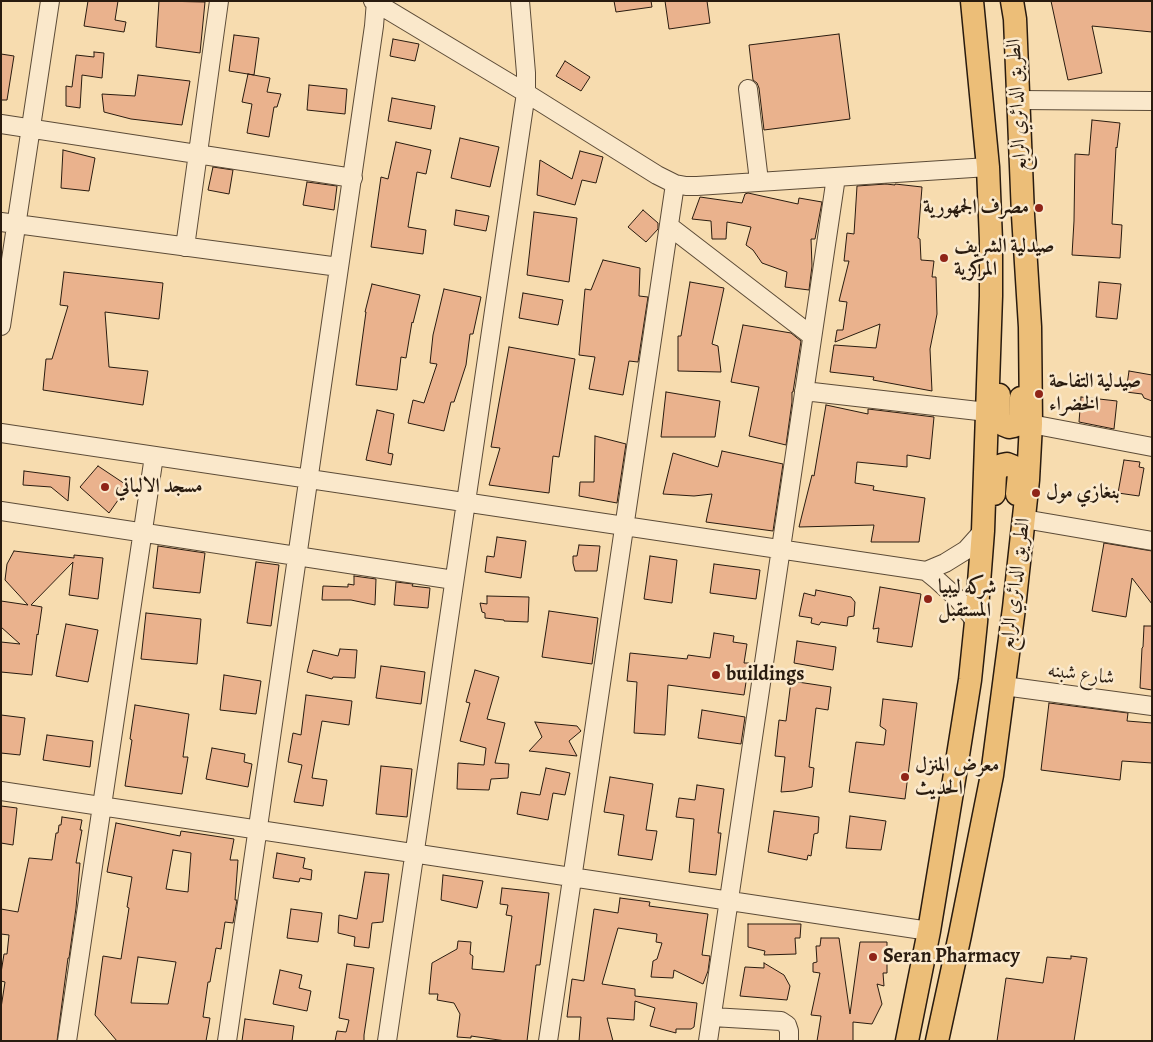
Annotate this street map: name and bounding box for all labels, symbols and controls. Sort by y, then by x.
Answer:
street label: الطريق الدائري الرابع [1003,38,1033,172]
place label: مصرف الجمهورية [923,196,1029,220]
marker: مصرف الجمهورية [1033,202,1045,214]
place label: صيدلية الشريف المركزية [954,235,1055,282]
marker: صيدلية الشريف المركزية [938,252,950,264]
place label: صيدلية التفاحة الخضراء [1049,370,1141,417]
marker: صيدلية التفاحة الخضراء [1033,388,1045,400]
place label: مسجد الالباني [115,475,203,499]
marker: مسجد الالباني [99,481,111,493]
place label: بنغازي مول [1046,481,1120,505]
marker: بنغازي مول [1030,487,1042,499]
street label: الطريق الدائري الرابع [996,517,1036,651]
place label: شركه ليبيا المستقبل [938,576,996,623]
marker: شركه ليبيا المستقبل [922,593,934,605]
street label: شارع شبنه [1046,659,1116,691]
place label: buildings [726,663,804,687]
marker: buildings [710,669,722,681]
place label: معرض المنزل الحديث [915,754,999,801]
marker: معرض المنزل الحديث [899,771,911,783]
place label: Seran Pharmacy [883,945,1020,969]
marker: Seran Pharmacy [867,951,879,963]

